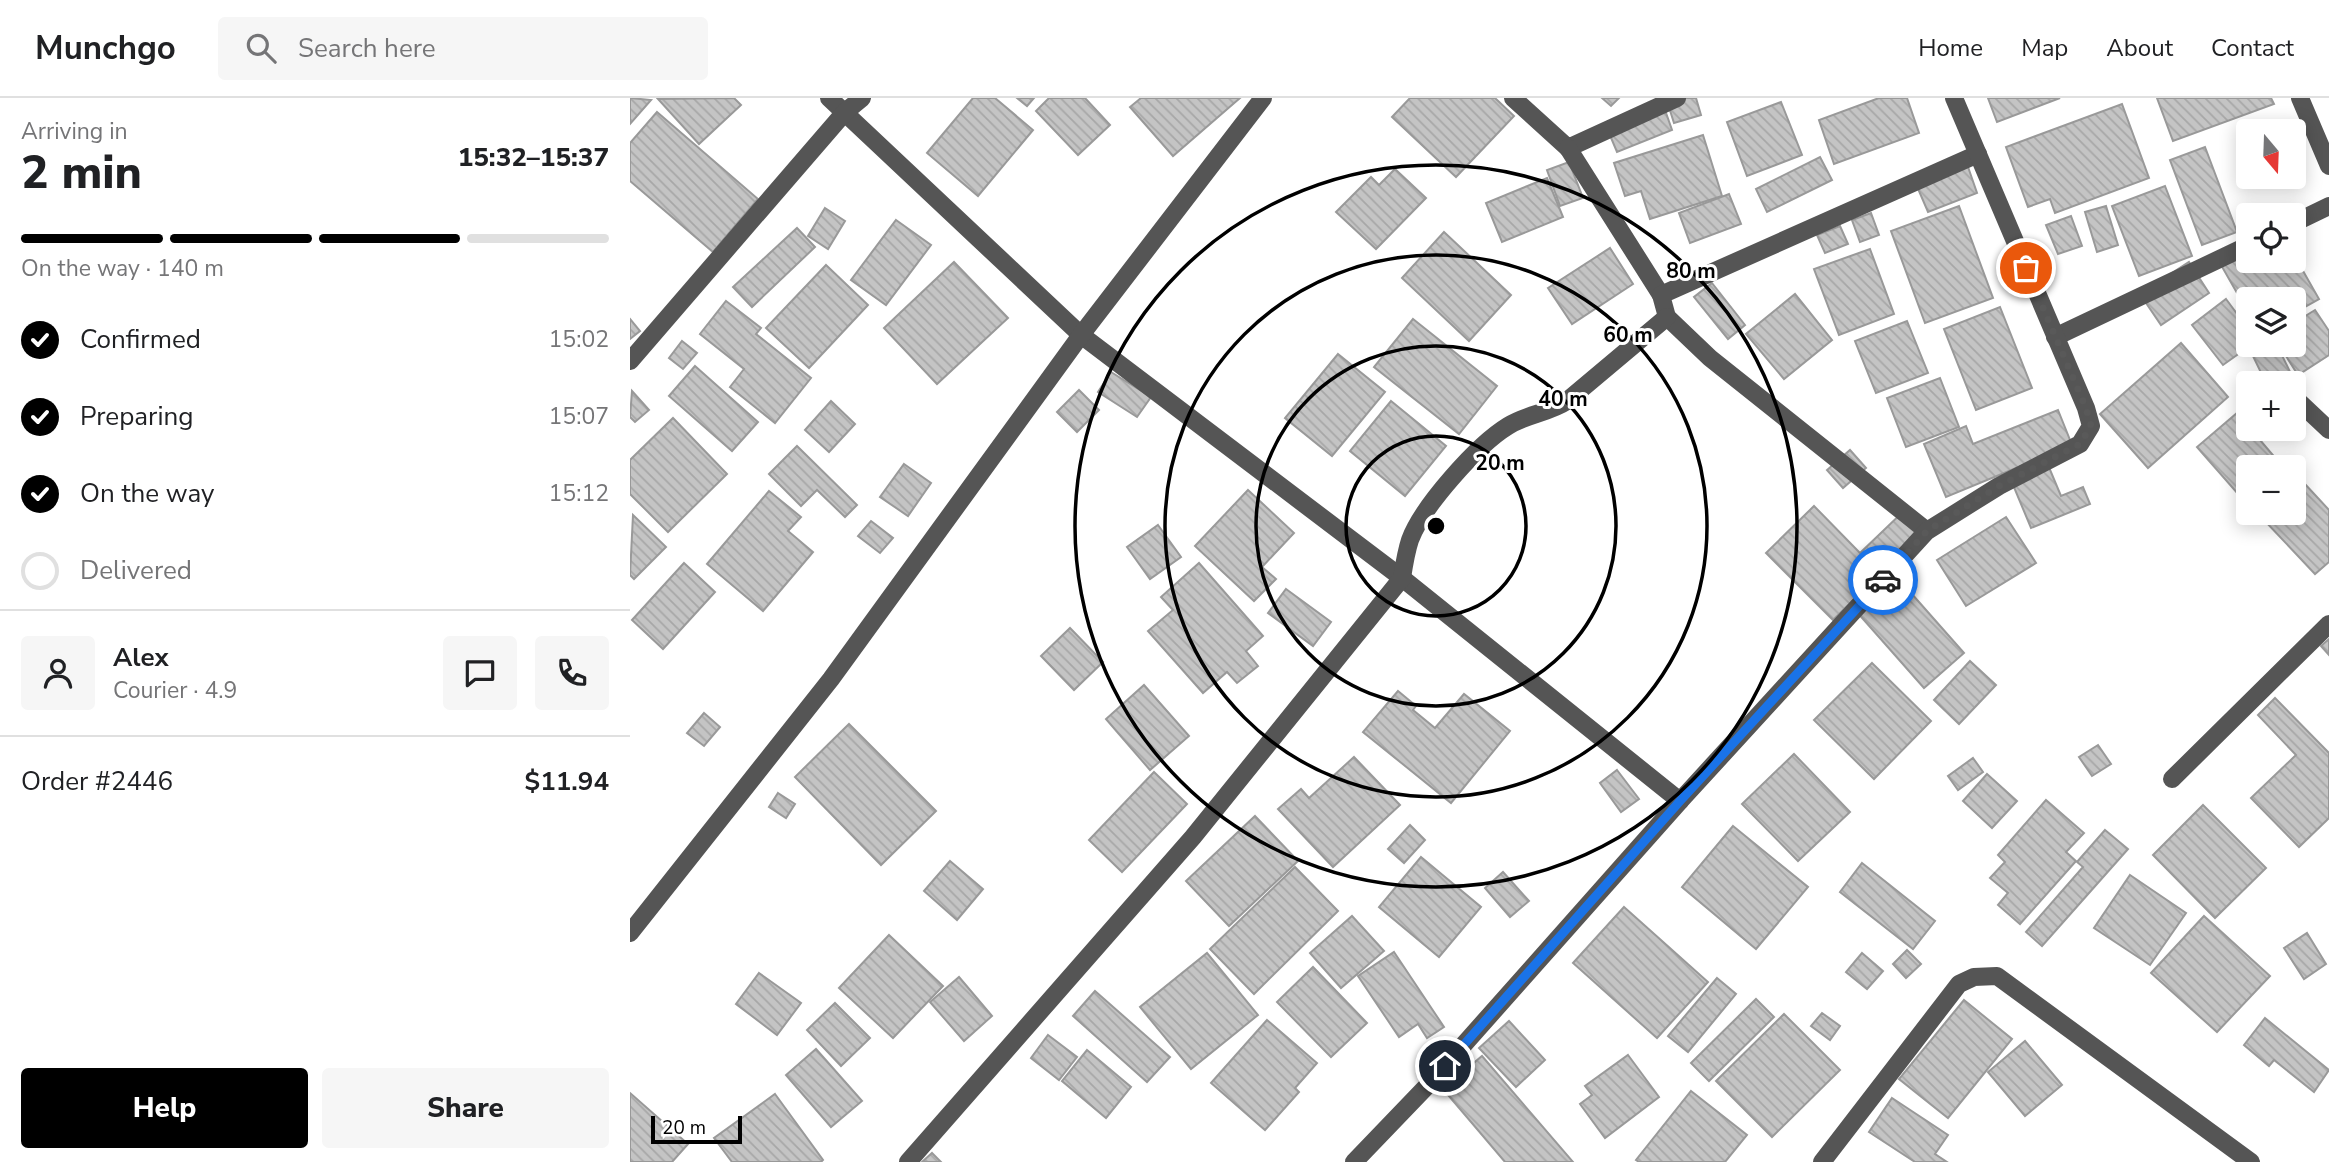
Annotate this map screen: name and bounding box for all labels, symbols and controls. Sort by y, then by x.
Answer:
search box [218,17,708,80]
text: Munchgo [35,26,176,71]
icon: search [242,29,280,67]
text: Search here [298,31,436,66]
text: Home [1918,32,1983,64]
text: Map [2021,32,2068,64]
text: About [2106,32,2173,64]
text: Contact [2211,32,2294,64]
text: Arriving in [21,116,128,147]
north arrow [2236,119,2306,189]
map controls [2236,119,2306,525]
text: 15:32–15:37 [458,140,609,175]
text: 2 min [21,141,142,204]
button: locate [2236,203,2306,273]
pin [1996,238,2056,298]
icon: bag [2007,249,2045,287]
text: On the way · 140 m [21,253,224,284]
text: 80 m [1666,257,1716,285]
button: layers [2236,287,2306,357]
icon: check [21,321,59,359]
text: 60 m [1603,321,1653,349]
text: Confirmed [80,322,201,357]
text: 15:02 [549,324,609,355]
button: + [2236,371,2306,441]
text: 40 m [1538,385,1588,413]
icon: check [21,398,59,436]
text: Preparing [80,399,193,434]
text: 15:07 [549,401,609,432]
text: 20 m [1475,449,1525,477]
button: − [2236,455,2306,525]
icon: check [21,475,59,513]
text: On the way [80,476,214,511]
text: 15:12 [549,478,609,509]
centre of rings [1424,514,1448,538]
courier [1848,545,1918,615]
text: Delivered [80,553,192,588]
icon: car [1864,561,1902,599]
button: person [21,636,95,710]
button: chat [443,636,517,710]
button: phone [535,636,609,710]
text: Alex [113,640,169,675]
text: Courier · 4.9 [113,675,237,706]
text: Order #2446 [21,764,173,799]
text: $11.94 [525,764,609,799]
pin [1415,1036,1475,1096]
icon: home [1426,1047,1464,1085]
button: Help [21,1068,308,1148]
button: Share [322,1068,609,1148]
scale bar [651,1113,742,1145]
text: 20 m [662,1115,706,1141]

